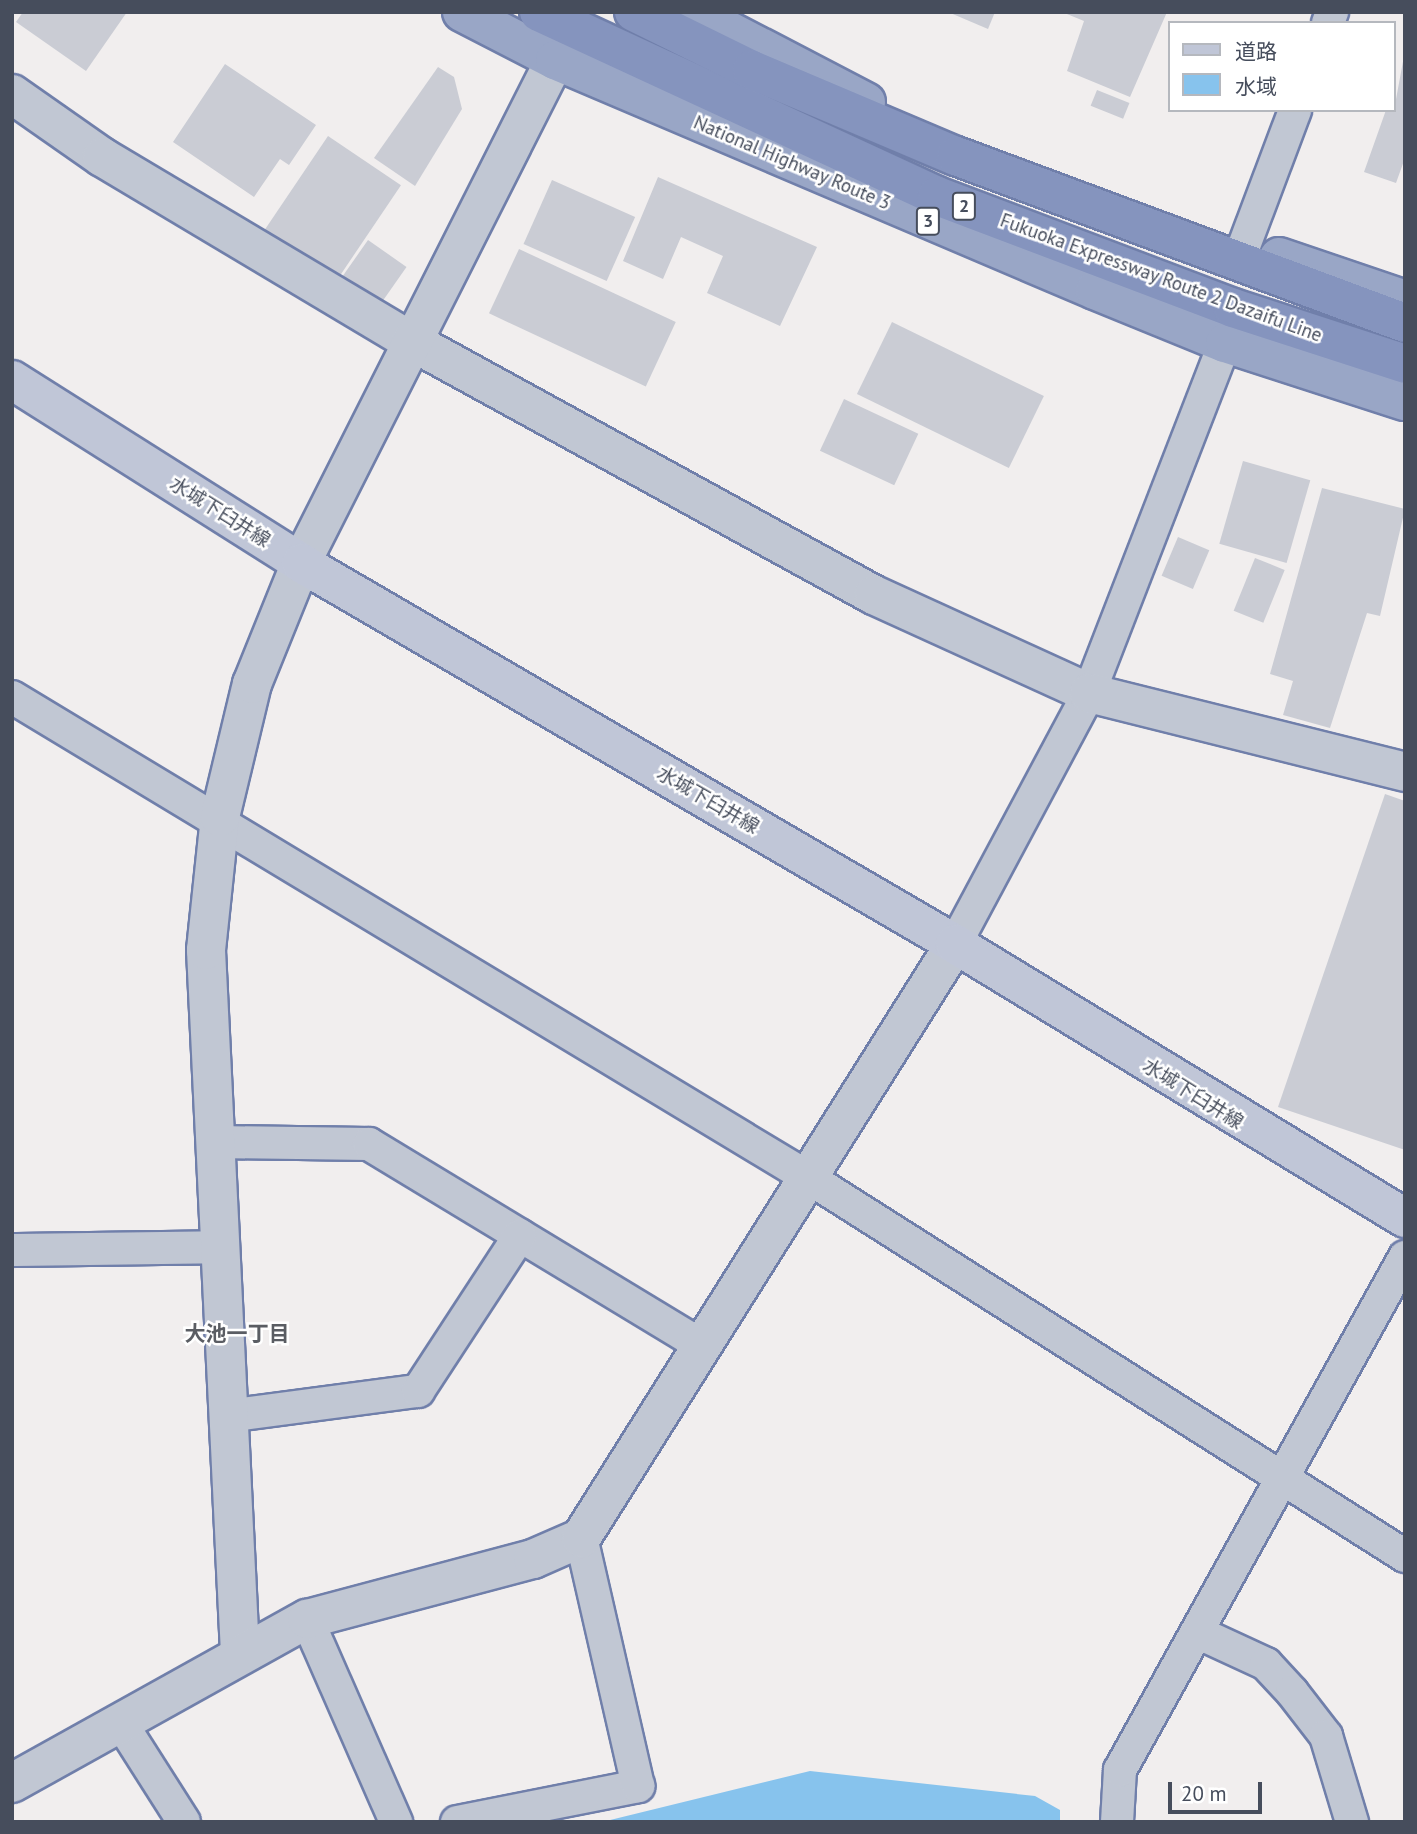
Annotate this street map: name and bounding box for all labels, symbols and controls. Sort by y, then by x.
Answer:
legend [1168,21,1396,112]
text: 道路 [1235,38,1277,65]
text: 水域 [1235,73,1277,100]
street label: National Highway Route 3 [690,111,894,215]
road number: 2 [952,191,976,220]
road number: 3 [916,206,940,236]
street label: Fukuoka Expressway Route 2 Dazaifu Line [997,209,1325,347]
street label: 水城下臼井線 [166,472,274,552]
street label: 水城下臼井線 [653,762,763,838]
street label: 水城下臼井線 [1139,1054,1247,1134]
district label: 大池一丁目 [185,1321,289,1347]
scale bar [1172,1768,1266,1812]
text: 20 m [1181,1780,1227,1807]

